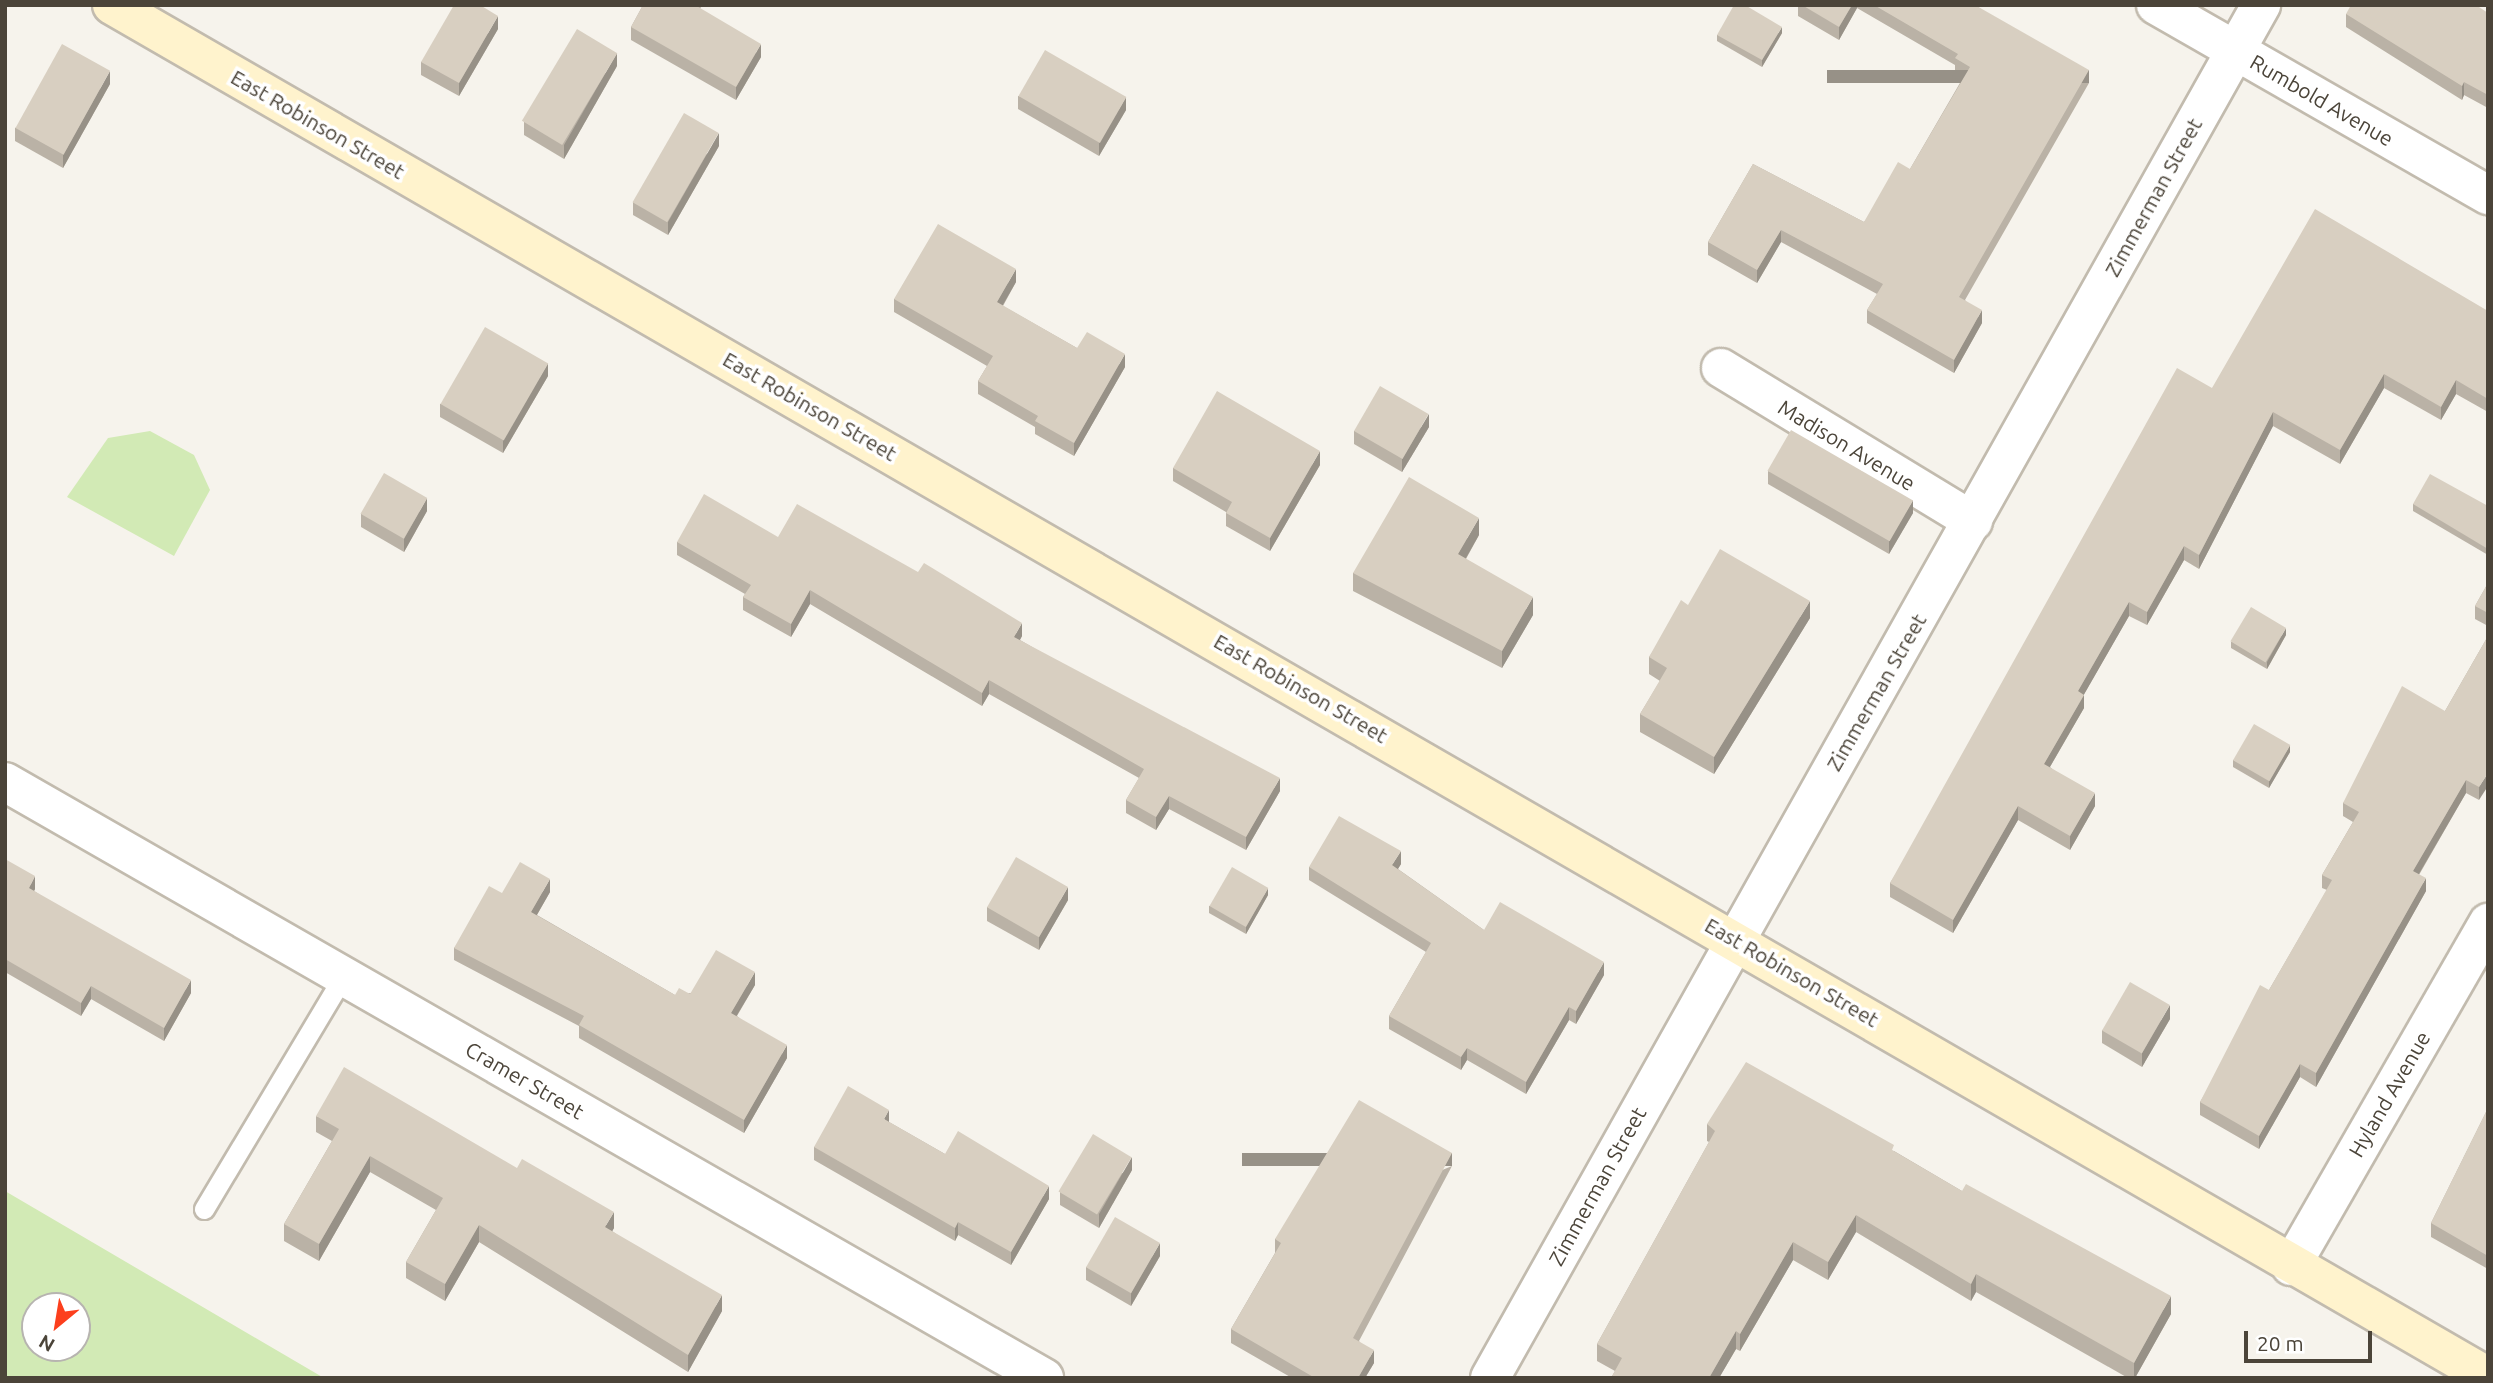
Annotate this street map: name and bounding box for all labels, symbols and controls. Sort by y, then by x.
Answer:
street label: Rumbold Avenue [2246,49,2398,151]
street label: East Robinson Street [227,64,409,184]
street label: Zimmerman Street [2099,113,2207,281]
street label: East Robinson Street [719,346,901,466]
street label: Madison Avenue [1774,394,1920,496]
street label: Zimmerman Street [1821,609,1931,775]
street label: East Robinson Street [1210,628,1392,748]
street label: East Robinson Street [1701,912,1883,1032]
street label: Hyland Avenue [2343,1027,2435,1161]
street label: Cramer Street [461,1036,589,1124]
street label: Zimmerman Street [1543,1102,1651,1270]
north arrow [21,1292,91,1362]
scale bar [2248,1316,2376,1360]
text: N [35,1330,58,1357]
text: 20 m [2257,1331,2304,1355]

